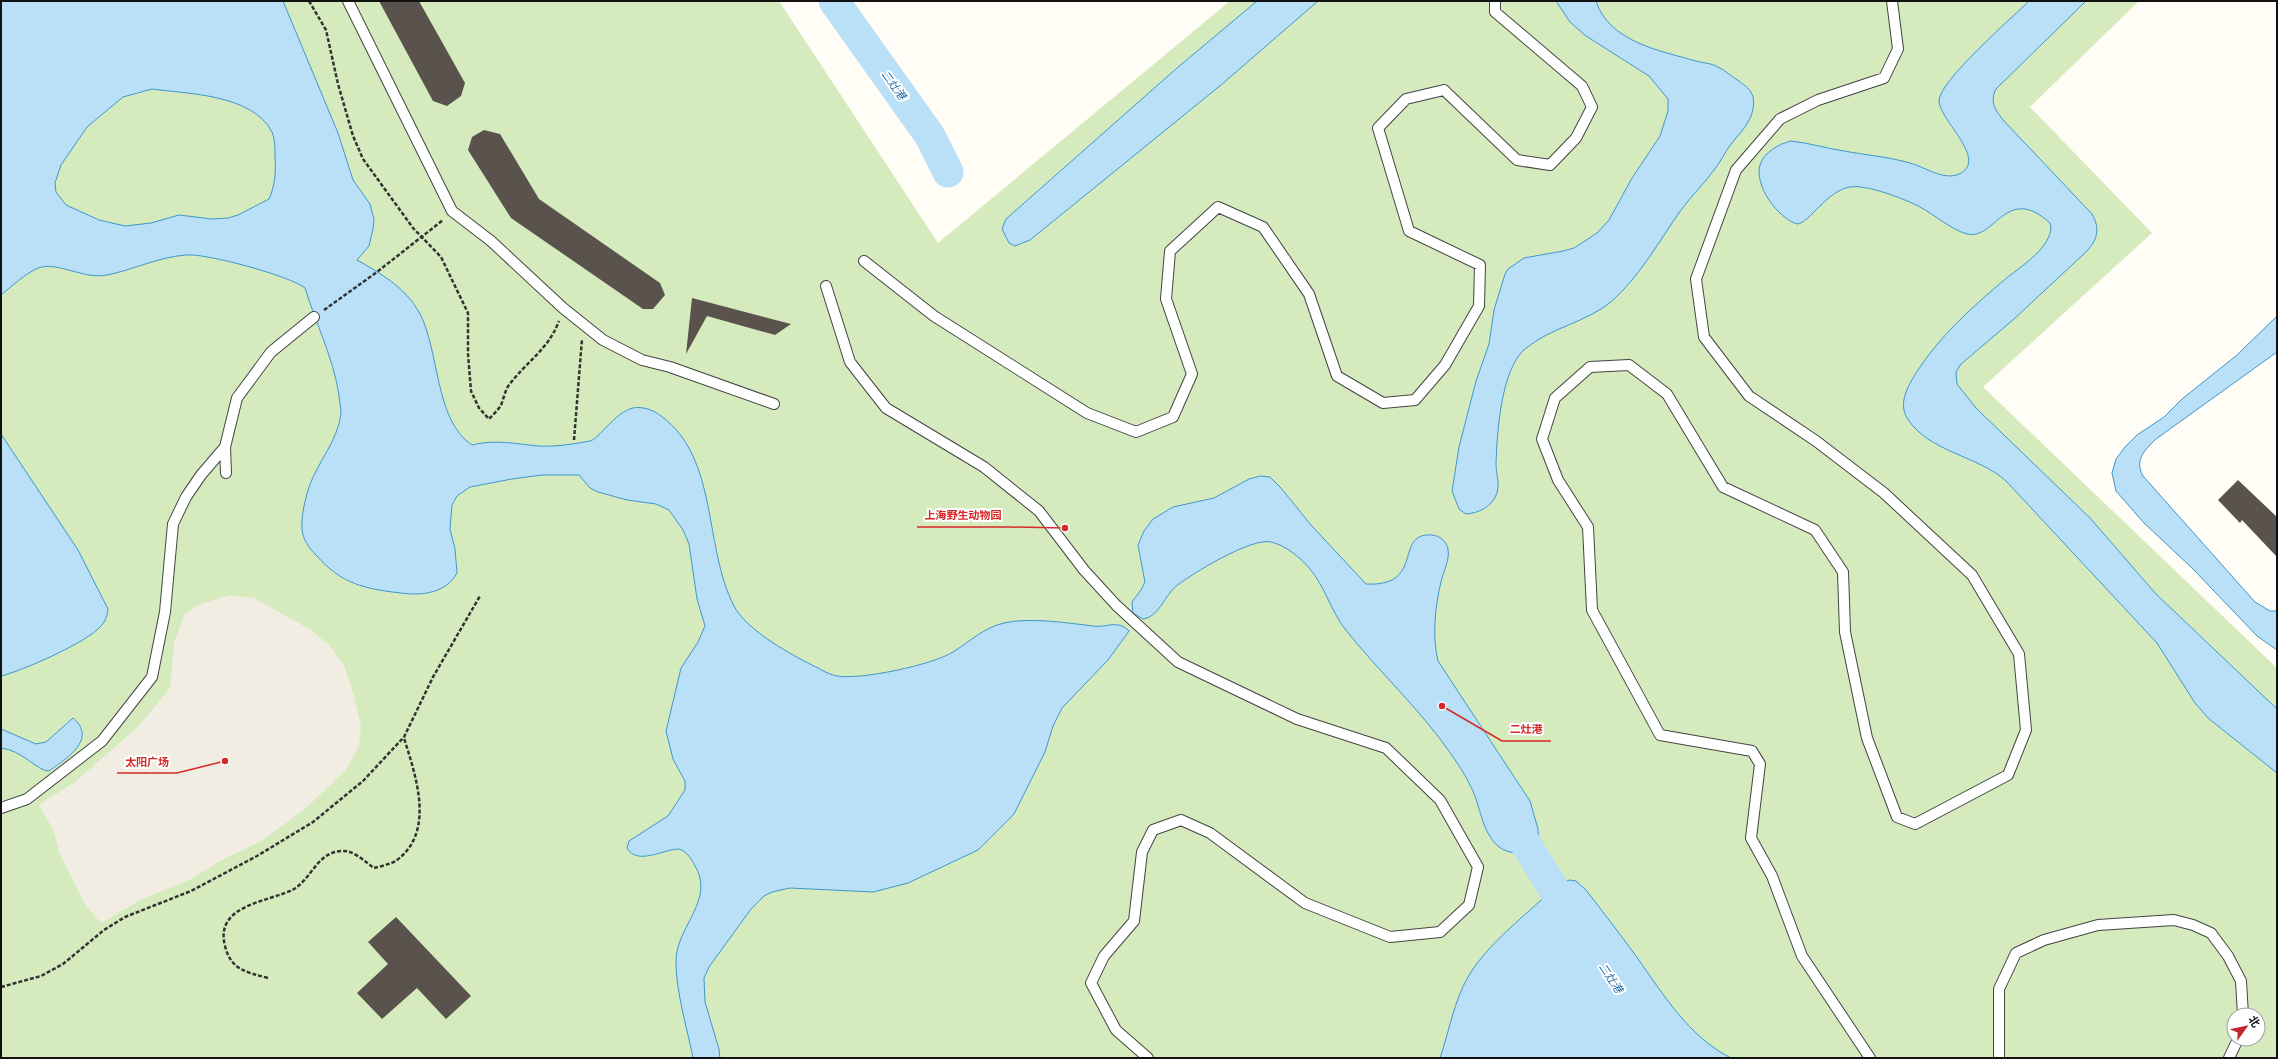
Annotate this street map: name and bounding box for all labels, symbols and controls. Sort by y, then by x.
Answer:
water label: 二灶港 [879,68,911,104]
callout: 上海野生动物园 [917,504,1010,527]
text: 上海野生动物园 [925,508,1002,522]
callout: 二灶港 [1502,718,1551,741]
text: 二灶港 [1510,722,1543,736]
callout: 太阳广场 [117,750,177,773]
text: 太阳广场 [125,755,169,769]
water label: 二灶港 [1596,960,1627,997]
north arrow [2226,1007,2266,1047]
text: 北 [2246,1013,2263,1030]

